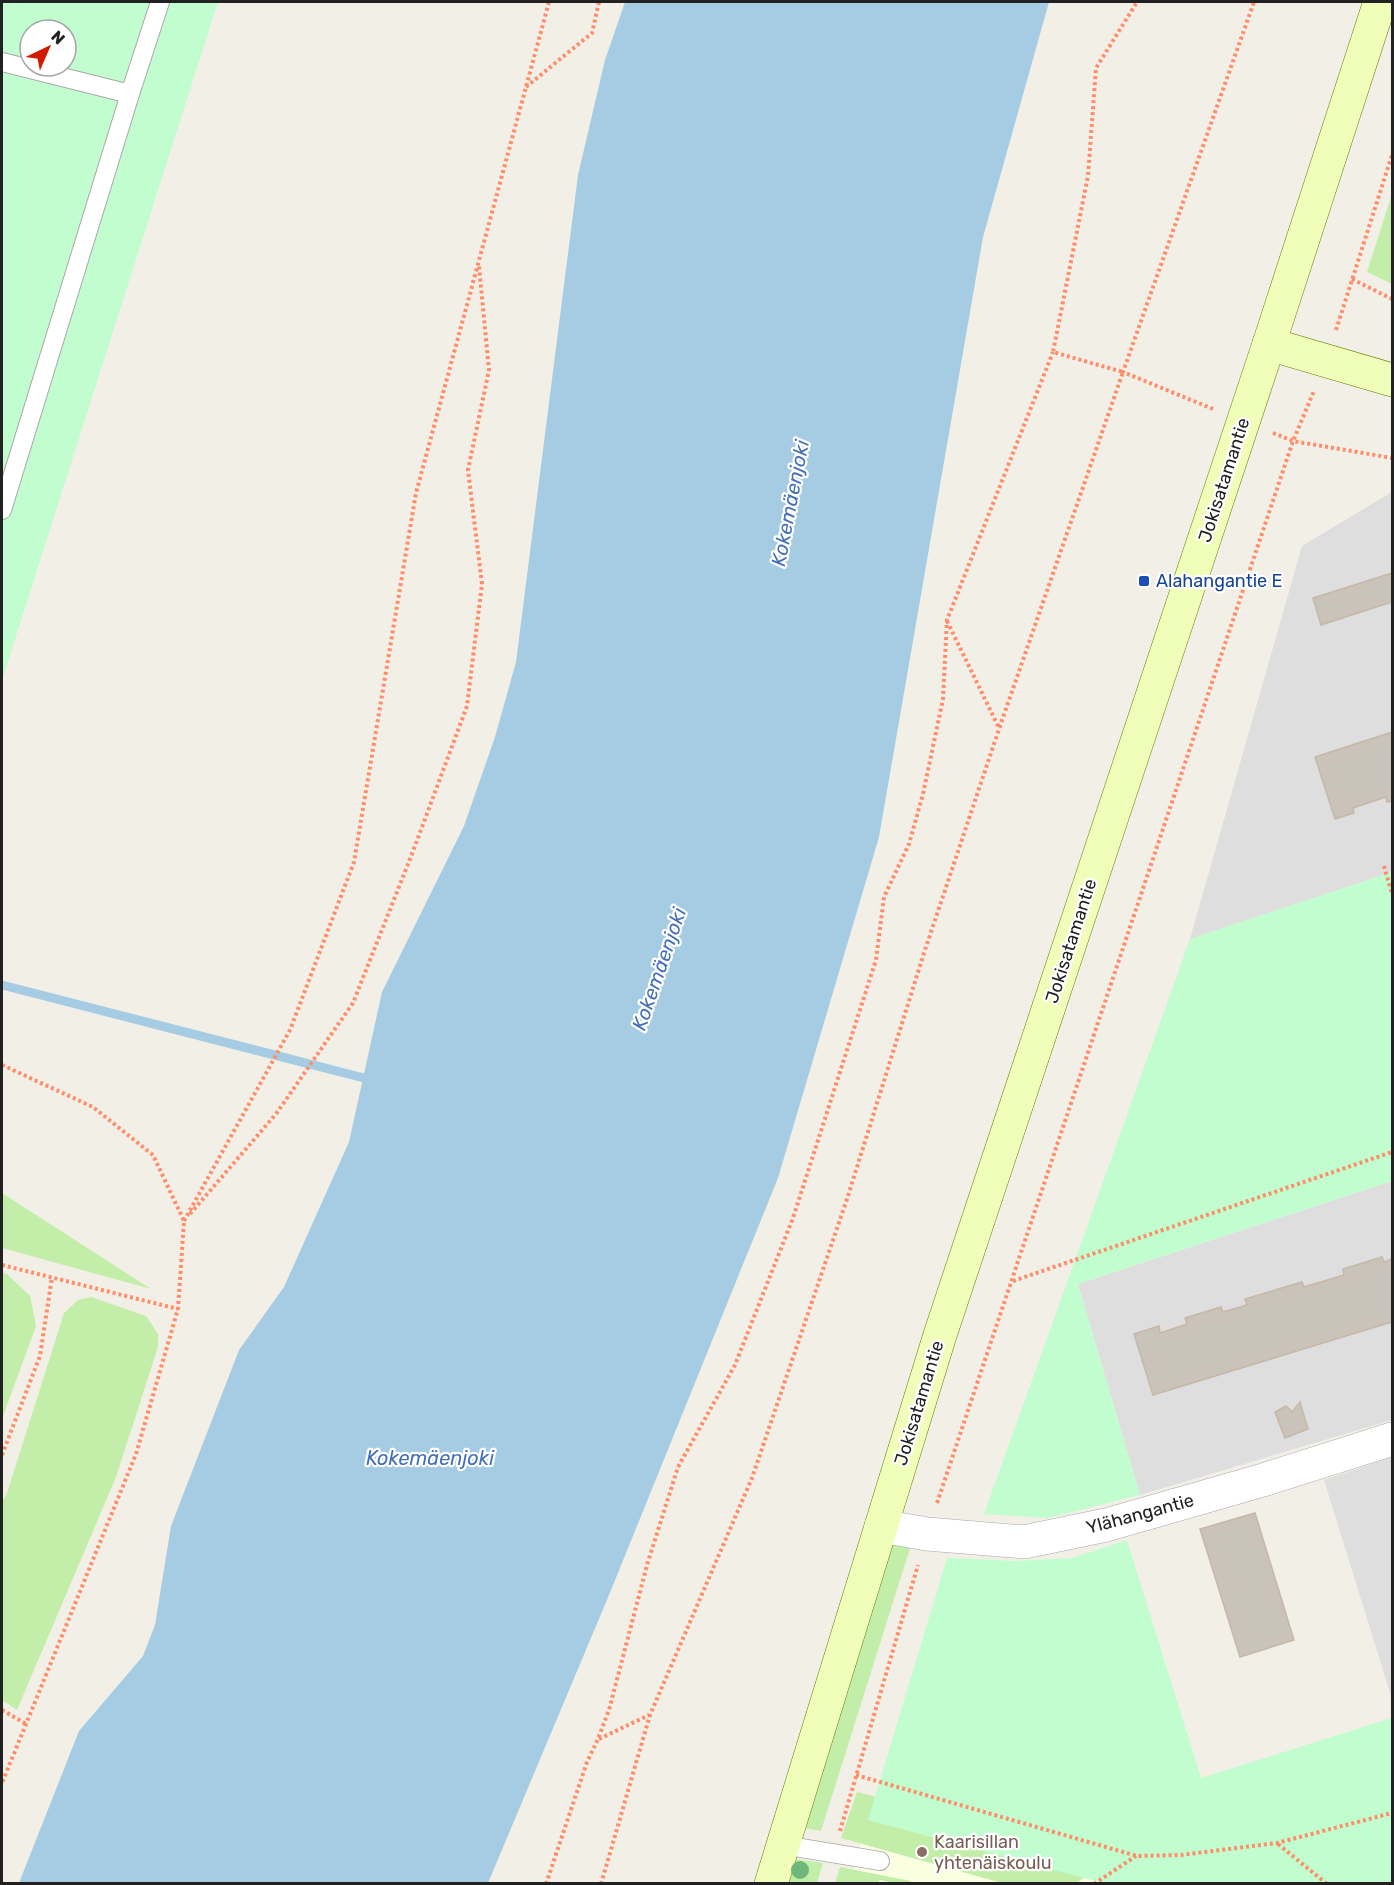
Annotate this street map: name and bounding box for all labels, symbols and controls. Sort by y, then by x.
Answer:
north arrow [18,18,78,78]
text: N [47,27,69,48]
street label: Jokisatamantie [1194,415,1254,545]
water label: Kokemäenjoki [766,437,814,568]
place label: Alahangantie E [1156,570,1282,592]
marker: Alahangantie E [1137,574,1151,588]
street label: Jokisatamantie [1041,876,1101,1006]
water label: Kokemäenjoki [627,904,692,1033]
street label: Jokisatamantie [890,1338,948,1468]
water label: Kokemäenjoki [366,1446,495,1470]
street label: Ylähangantie [1084,1489,1196,1539]
place label: Kaarisillan yhtenäiskoulu [934,1831,1052,1874]
marker: Kaarisillan yhtenäiskoulu [915,1845,929,1859]

